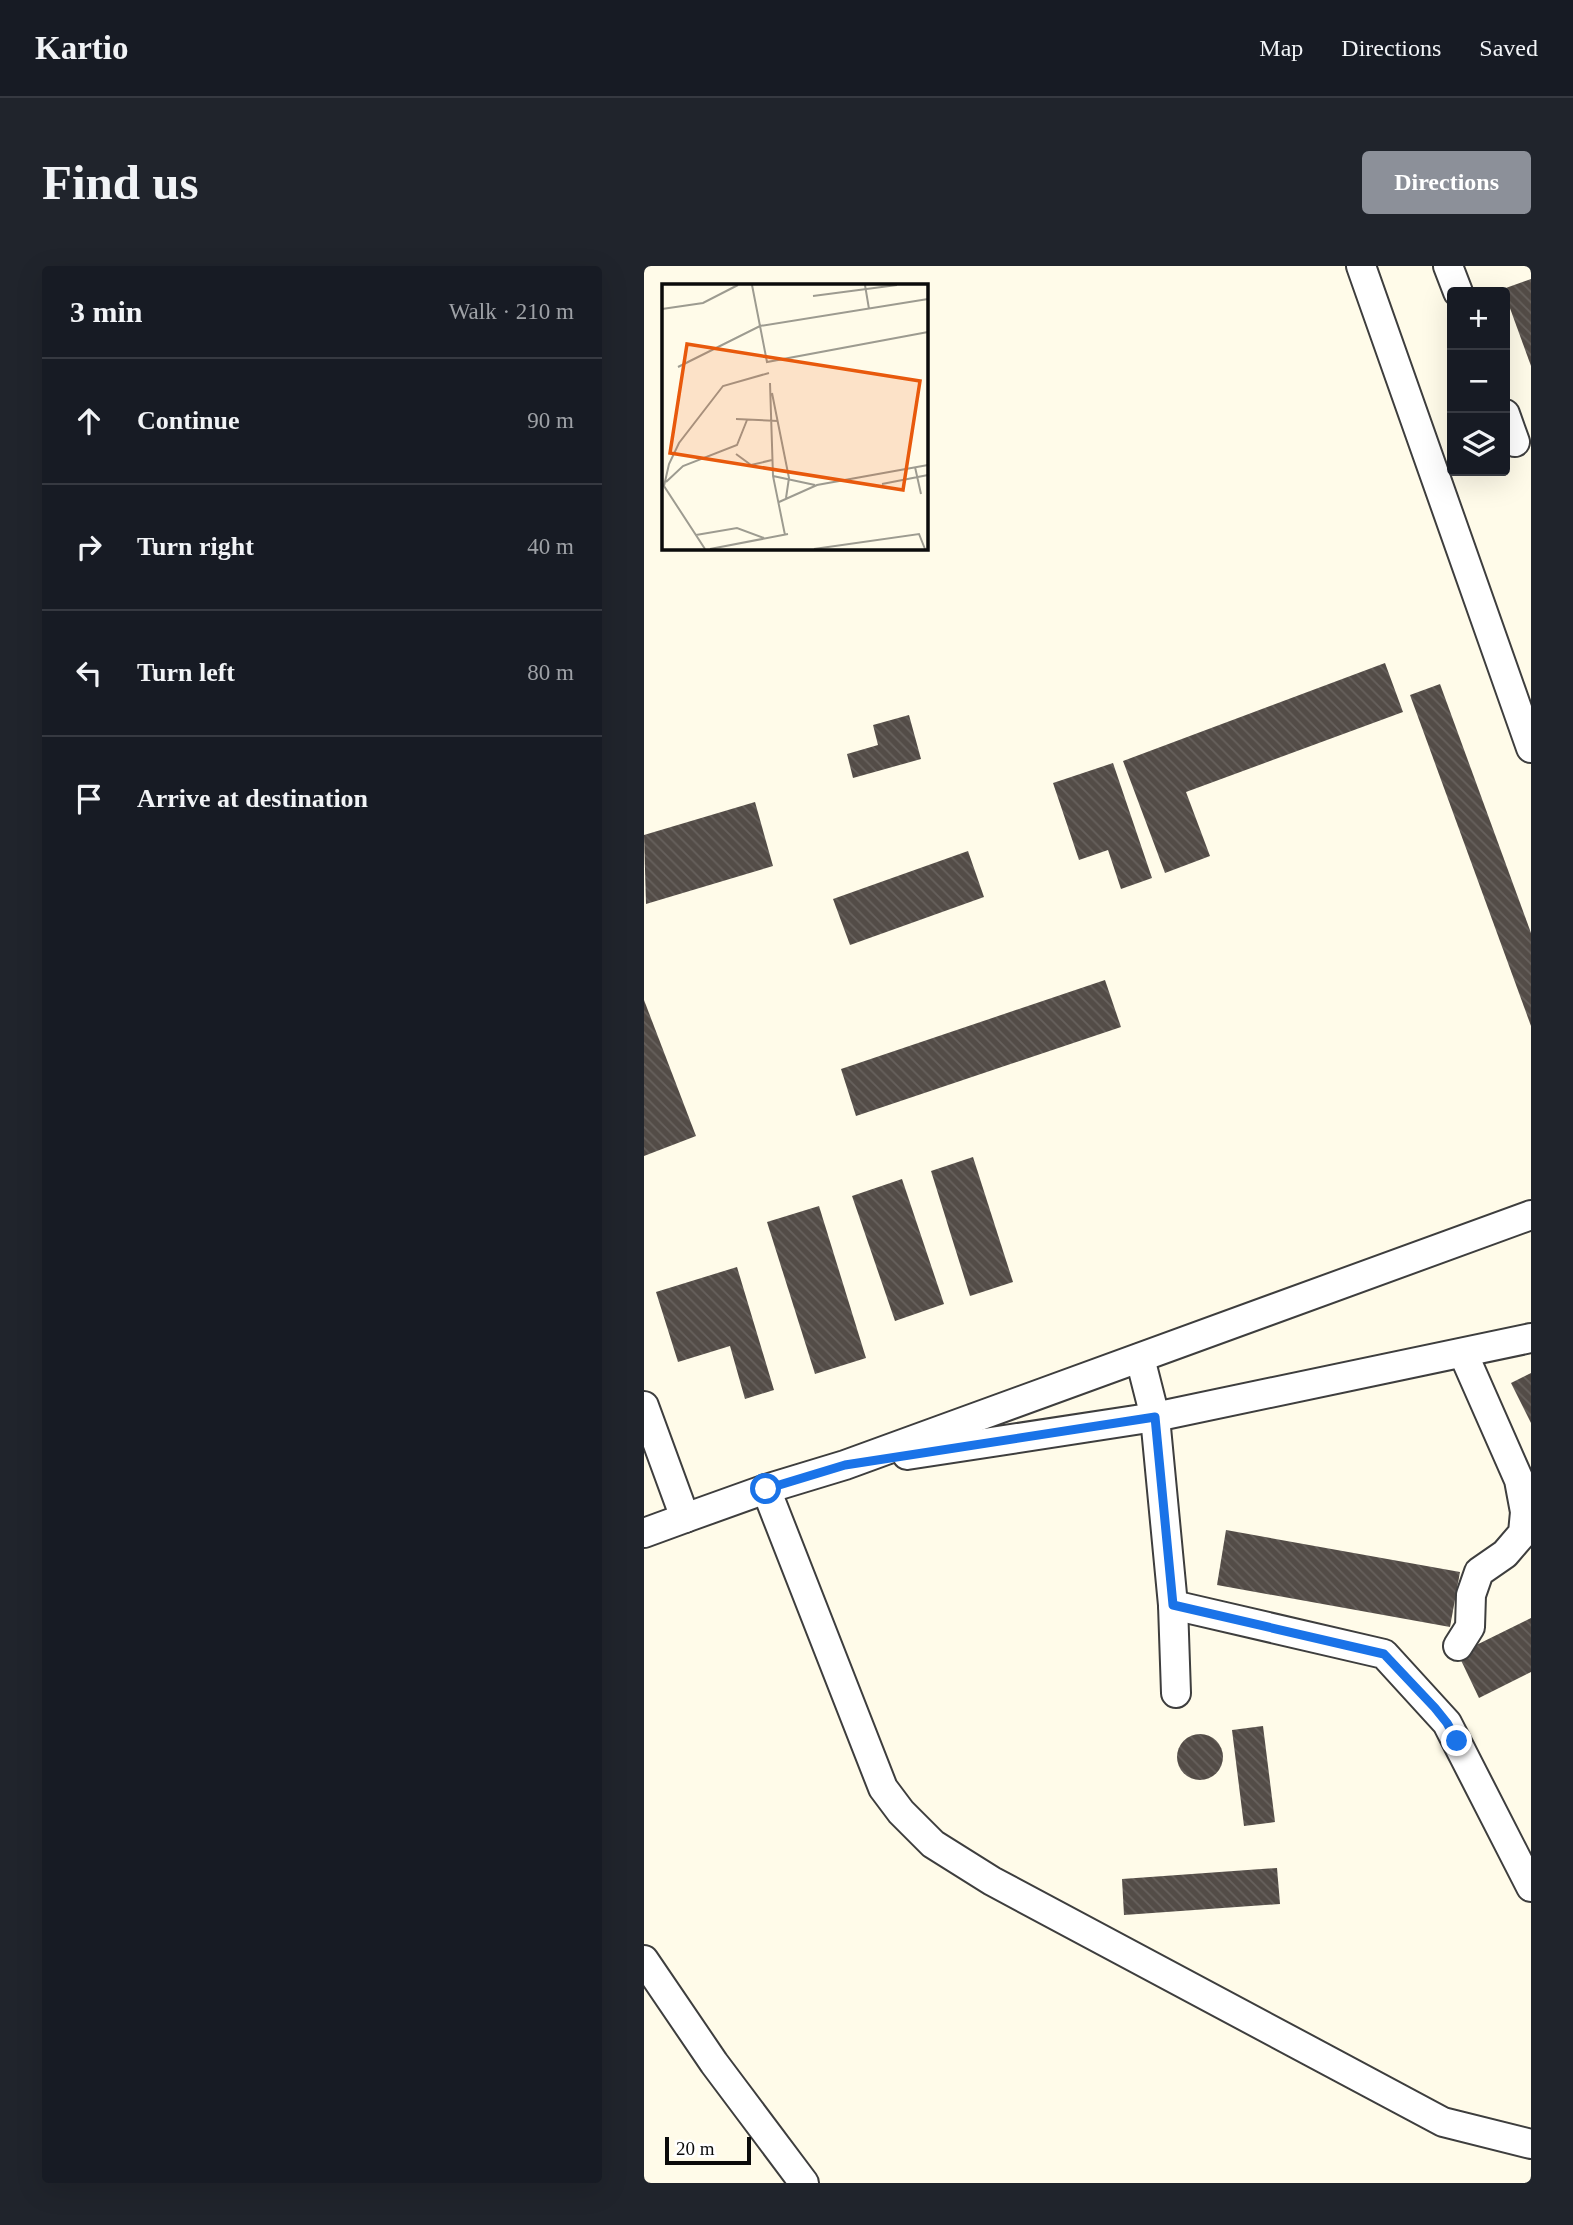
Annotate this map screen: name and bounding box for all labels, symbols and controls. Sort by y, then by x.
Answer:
text: Kartio [35,30,128,66]
text: Map [1259,35,1303,61]
text: Directions [1341,35,1441,61]
text: Saved [1479,35,1538,61]
button: Directions [1362,151,1531,214]
text: Find us [42,155,199,210]
inset map [662,284,928,550]
map controls [1447,287,1510,476]
button: + [1447,287,1510,350]
text: 3 min [70,295,143,328]
text: Walk · 210 m [449,299,574,324]
button: − [1447,350,1510,413]
icon: ahead [70,402,108,440]
text: Continue [137,406,240,435]
text: 90 m [527,408,574,433]
button: layers [1447,413,1510,476]
icon: right [70,528,108,566]
text: Turn right [137,532,254,561]
text: 40 m [527,534,574,559]
icon: left [70,654,108,692]
text: Turn left [137,658,235,687]
text: 80 m [527,660,574,685]
icon: arrive [70,780,108,818]
text: Arrive at destination [137,784,368,813]
route start [750,1473,781,1504]
route end [1441,1725,1472,1756]
scale bar [665,2134,751,2166]
text: 20 m [676,2138,715,2159]

